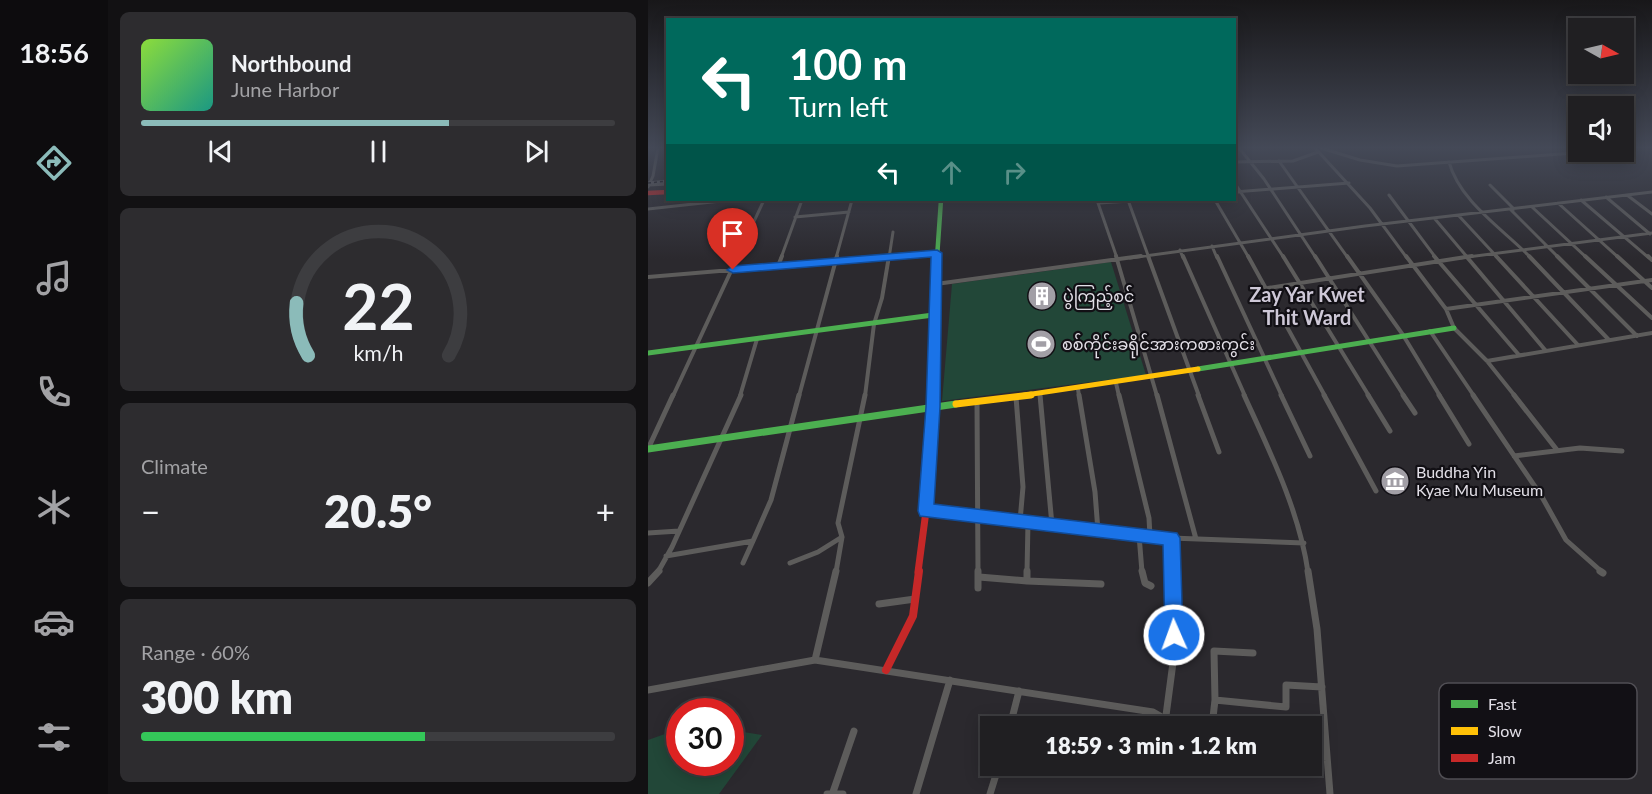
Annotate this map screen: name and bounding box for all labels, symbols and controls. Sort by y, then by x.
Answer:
north arrow [1568,18,1634,84]
map controls [1568,18,1634,162]
text: 18:56 [19,36,89,69]
text: 100 m [789,39,907,89]
icon: left [690,42,768,120]
text: Northbound [231,50,351,77]
text: June Harbor [231,77,339,101]
text: Turn left [789,90,888,123]
button: sound [1568,96,1634,162]
icon: previous [204,135,237,168]
icon: pause [362,135,395,168]
icon: next [520,135,553,168]
icon: directions [33,142,75,184]
icon: left [872,156,905,189]
icon: ahead [935,156,968,189]
icon: right [998,156,1031,189]
pin [707,208,758,270]
icon: arrive [716,217,749,250]
icon: music [33,257,75,299]
text: 22 [342,268,414,343]
building icon: ပွဲကြည့်စင် [1026,280,1058,312]
district label: Zay Yar Kwet Thit Ward [1249,282,1365,329]
place label: ပွဲကြည့်စင် [1063,285,1134,310]
sports icon: စစ်ကိုင်းခရိုင်အားကစားကွင်း [1025,328,1057,360]
place label: စစ်ကိုင်းခရိုင်အားကစားကွင်း [1062,333,1255,359]
text: km/h [353,341,403,367]
icon: phone [33,371,75,413]
text: Climate [141,454,208,478]
place label: Buddha Yin Kyae Mu Museum [1416,462,1543,499]
museum icon: Buddha Yin Kyae Mu Museum [1379,465,1411,497]
text: 20.5° [324,484,432,538]
icon: climate [33,486,75,528]
text: − [141,491,160,531]
text: + [596,491,615,531]
icon: car [33,601,75,643]
position arrow [1142,603,1206,667]
text: Range · 60% [141,640,250,664]
text: 300 km [141,670,293,724]
legend [1439,683,1637,779]
text: Fast [1488,694,1517,713]
speed limit sign: 30 [666,698,744,776]
icon: filters [33,716,75,758]
text: Slow [1488,721,1522,740]
text: 18:59 · 3 min · 1.2 km [1045,732,1257,759]
text: Jam [1488,748,1516,767]

